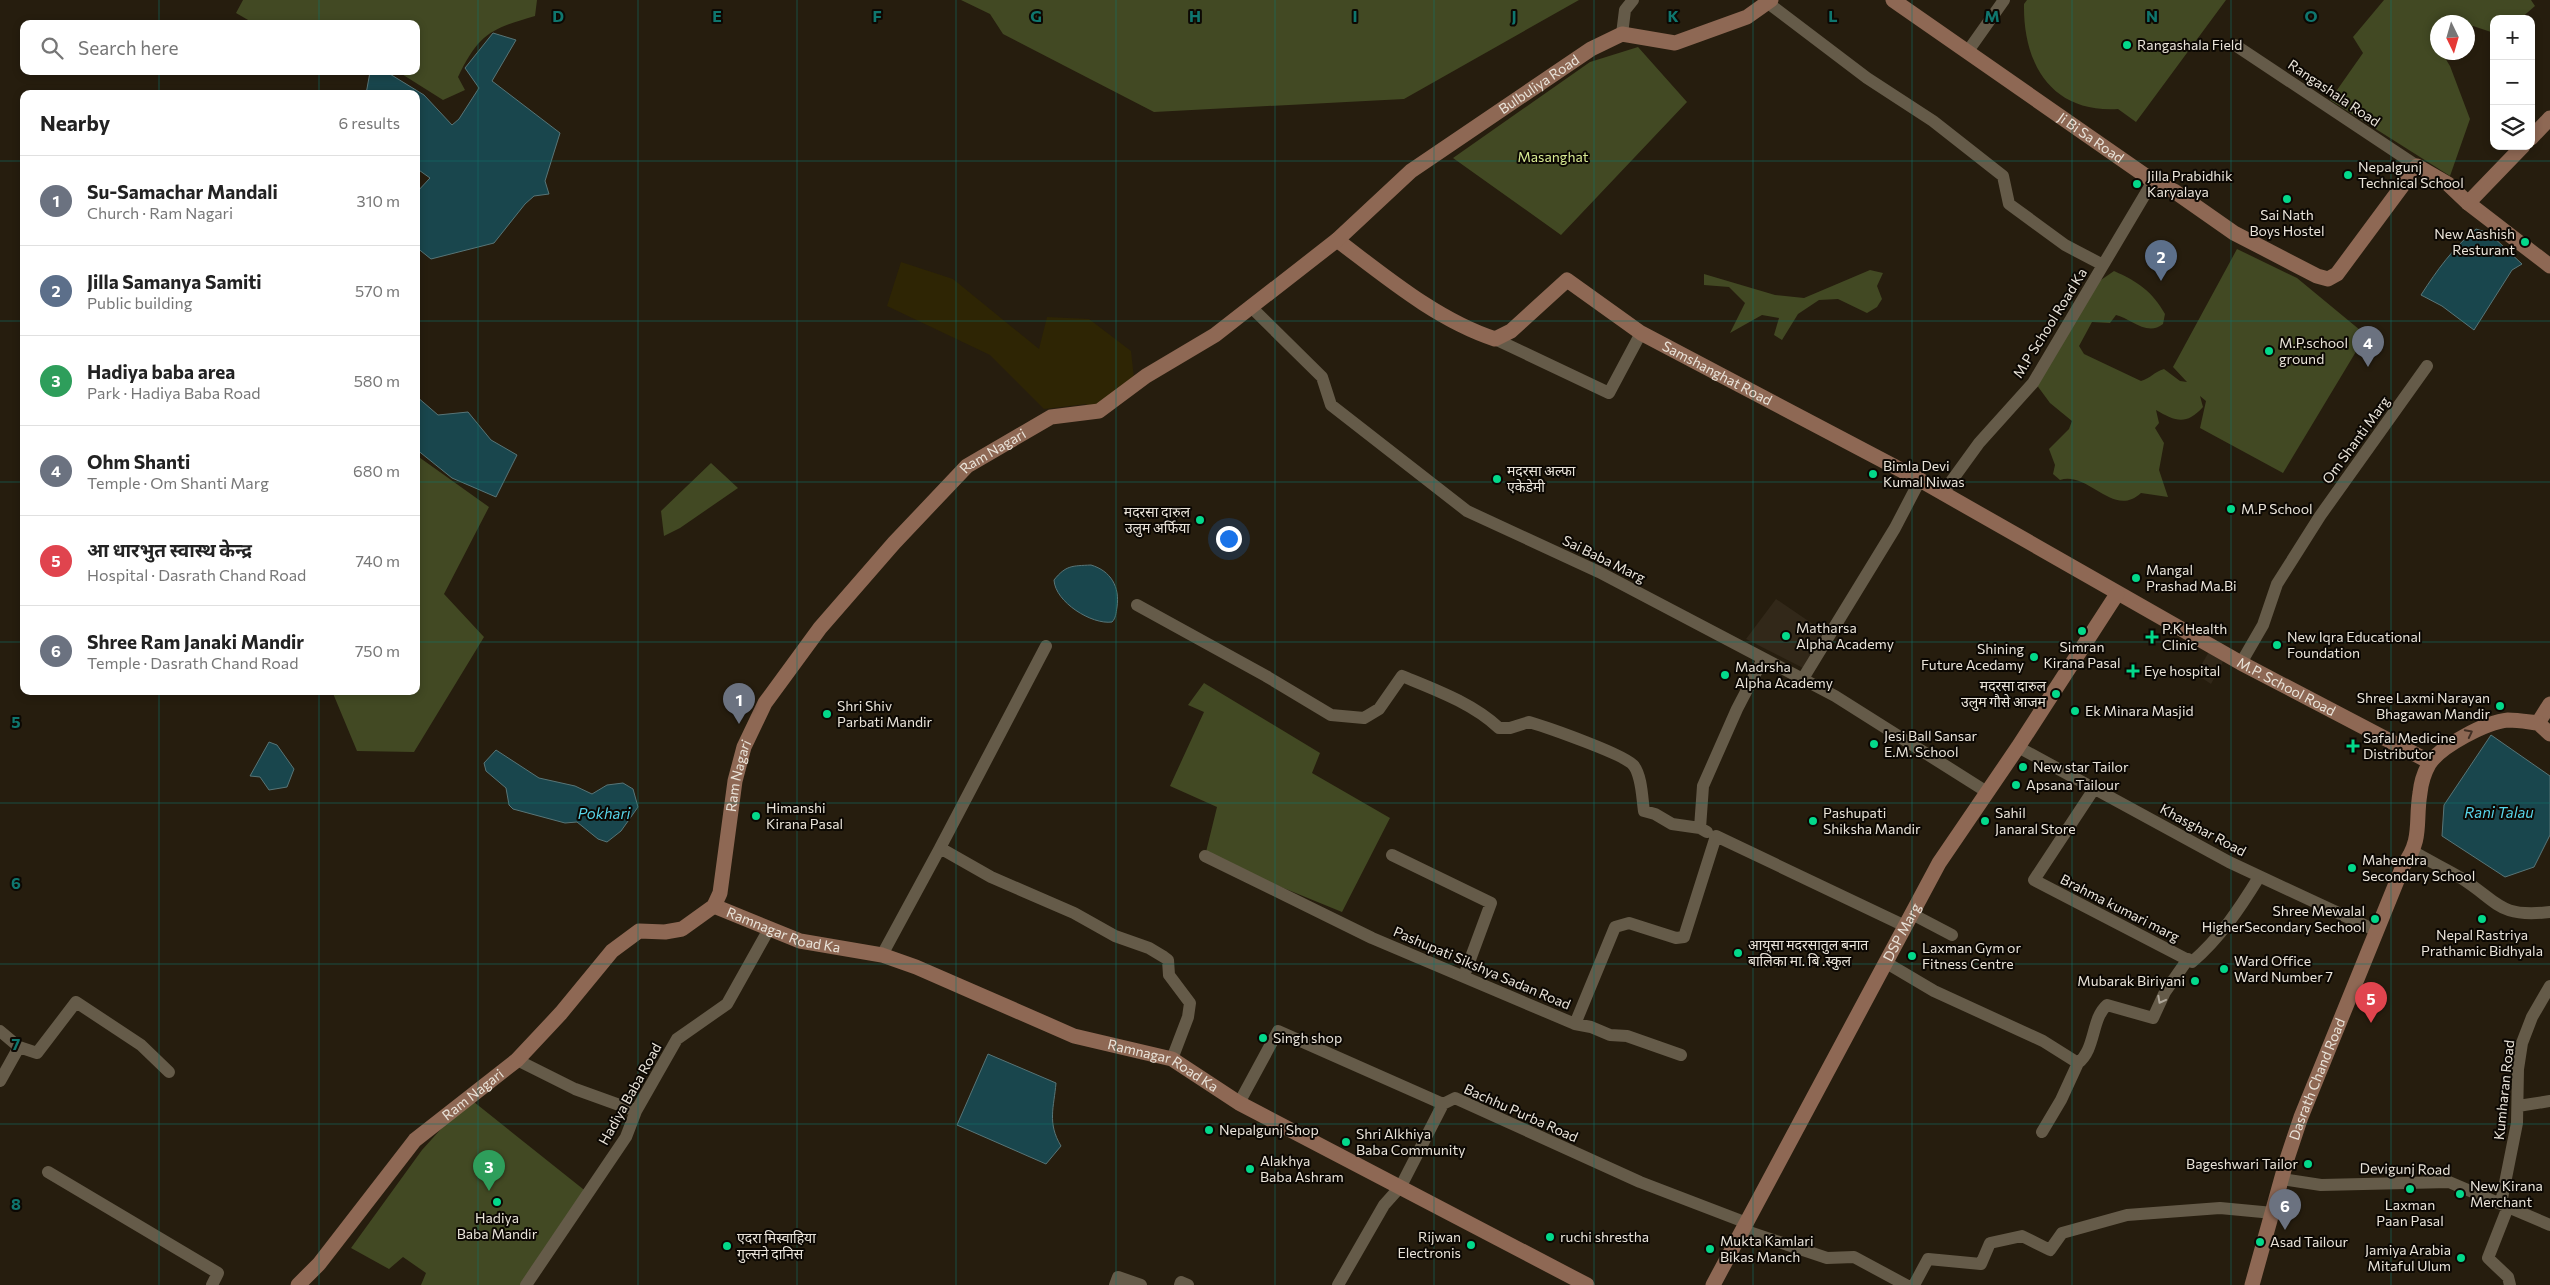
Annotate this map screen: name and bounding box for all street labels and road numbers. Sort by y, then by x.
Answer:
street label: Bulbuliya Road [1495,51,1582,117]
street label: Rangashala Road [2285,55,2384,130]
street label: Ji Bi Sa Road [2055,108,2127,166]
street label: M.P School Road Ka [2009,265,2090,381]
street label: Samshanghat Road [1660,337,1775,409]
street label: Om Shanti Marg [2318,392,2393,487]
street label: Ram Nagari [956,425,1029,477]
street label: Sai Baba Marg [1560,531,1649,586]
street label: M.P. School Road [2234,653,2339,719]
street label: Ram Nagari [722,737,754,813]
street label: Khasghar Road [2157,800,2249,859]
street label: Brahma kumari marg [2058,870,2183,945]
street label: DSP Marg [1879,900,1924,964]
street label: Ramnagar Road Ka [724,903,842,956]
street label: Pashupati Sikshya Sadan Road [1391,922,1573,1013]
street label: Dasrath Chand Road [2285,1016,2348,1142]
street label: Ramnagar Road Ka [1106,1035,1222,1095]
street label: Kumharan Road [2490,1039,2517,1141]
street label: Hadiya Baba Road [595,1040,665,1148]
street label: Ram Nagari [438,1065,507,1124]
street label: Bachhu Purba Road [1462,1080,1581,1145]
street label: Devigunj Road [2360,1159,2450,1178]

